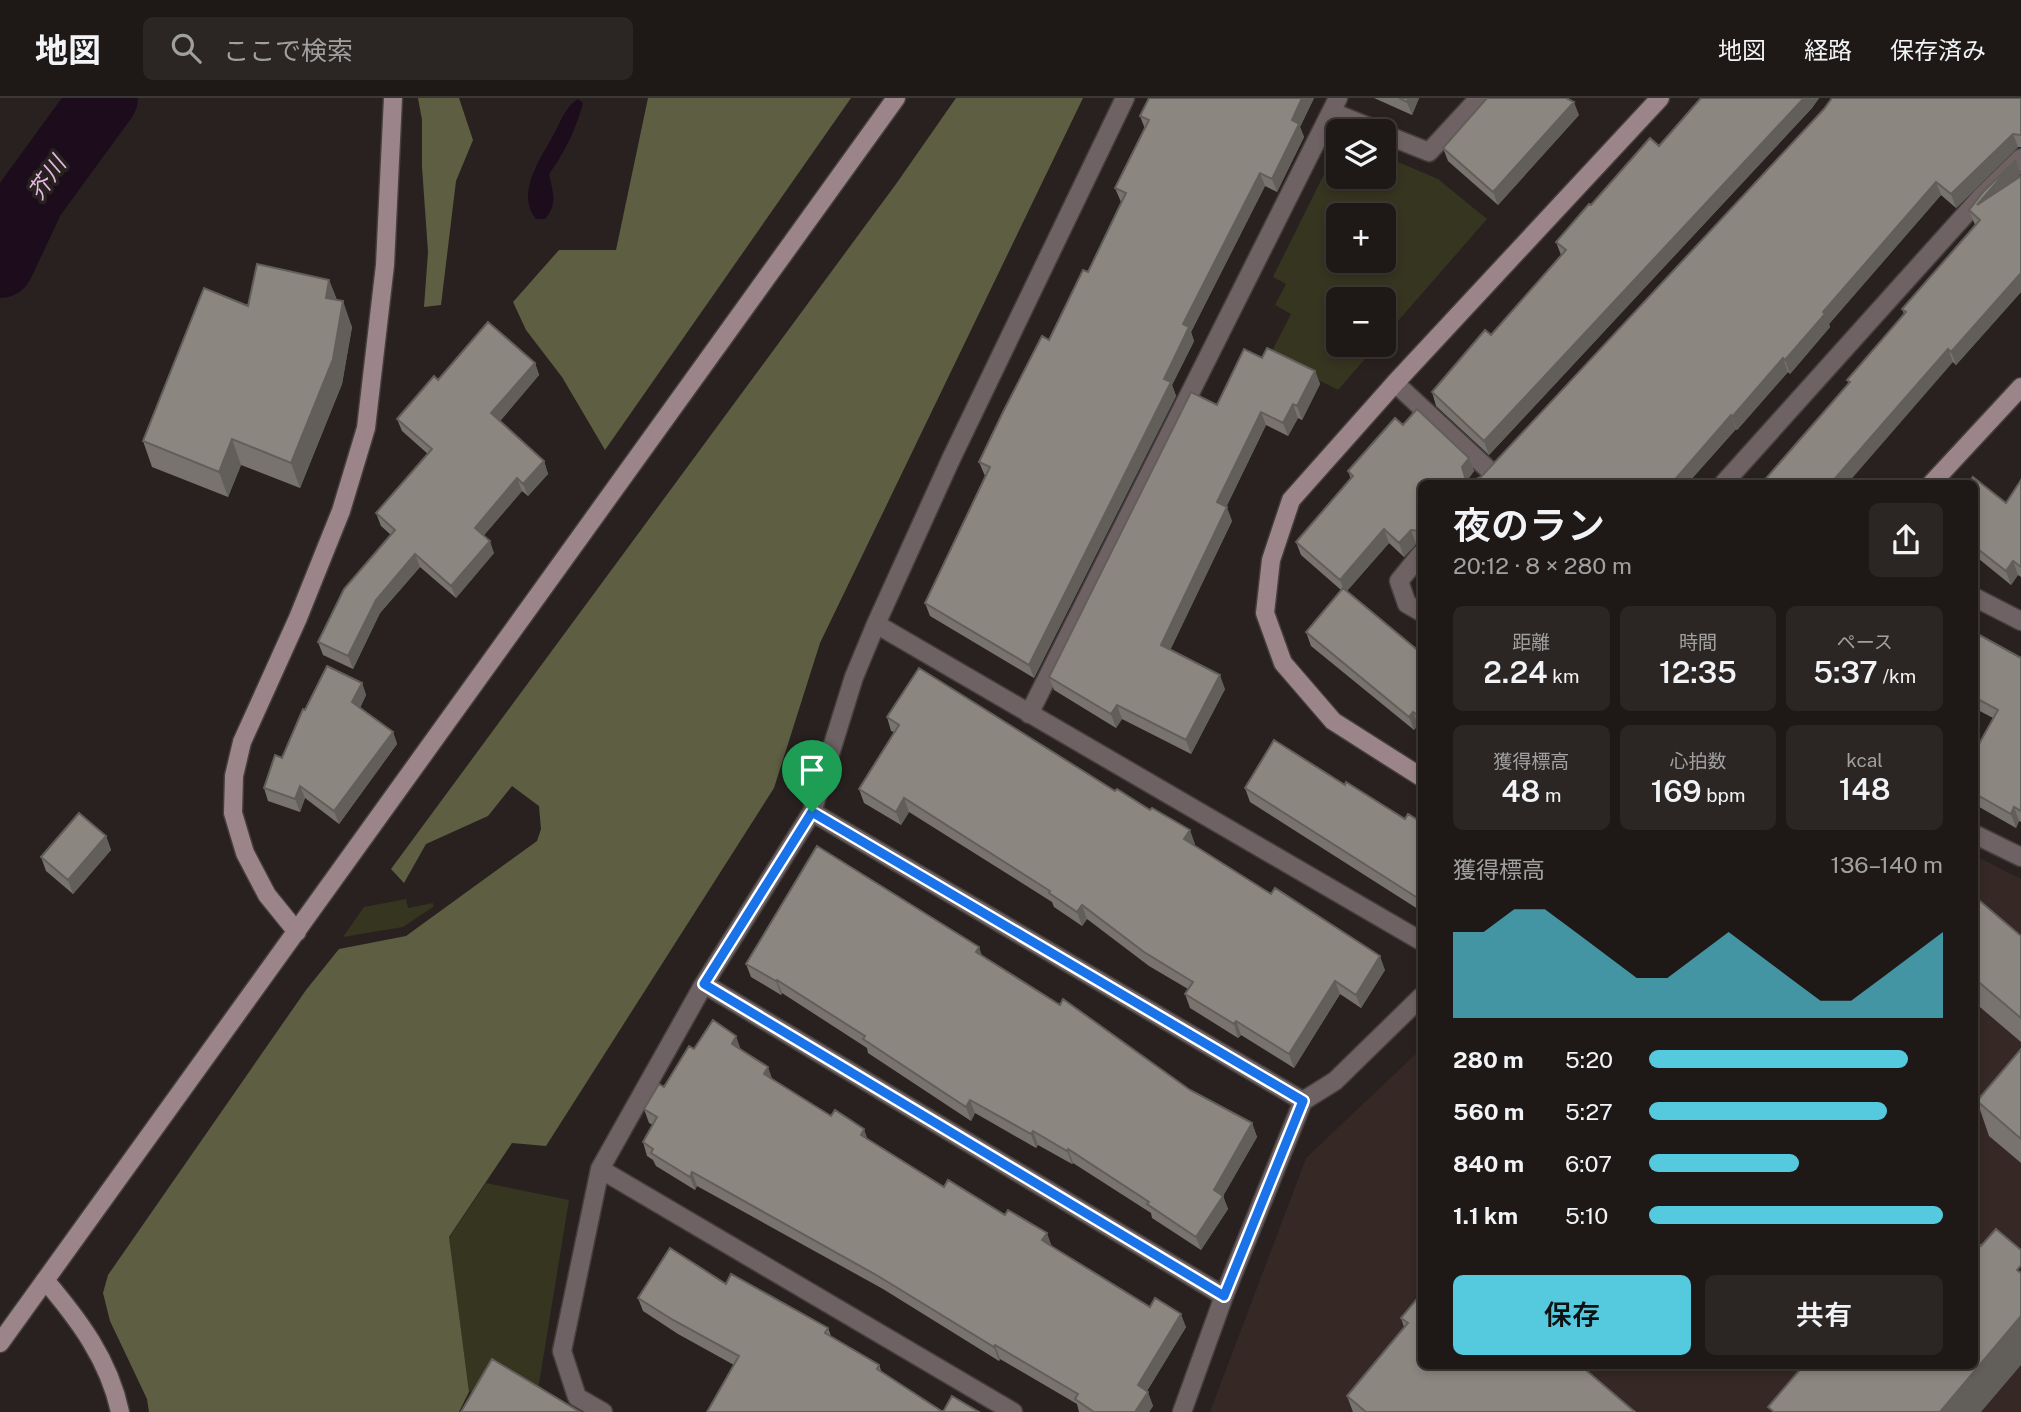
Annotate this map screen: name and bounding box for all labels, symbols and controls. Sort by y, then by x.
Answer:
search box [143,17,633,80]
icon: search [167,29,205,67]
text: 地図 [35,31,101,69]
text: ここで検索 [223,35,353,66]
text: 地図 [1718,36,1766,64]
text: 経路 [1804,36,1852,64]
text: 保存済み [1890,36,1986,64]
map controls [1326,119,1396,357]
button: layers [1326,119,1396,189]
water label: 芥川 [22,149,73,204]
button: + [1326,203,1396,273]
button: − [1326,287,1396,357]
text: 夜のラン [1453,503,1605,548]
button: share [1869,503,1943,577]
text: 20:12 · 8 × 280 m [1453,552,1632,579]
text: 距離 [1512,631,1550,653]
text: 時間 [1679,631,1717,653]
text: ペース [1837,631,1893,653]
text: 2.24 [1483,654,1548,690]
text: 12:35 [1659,654,1737,690]
text: 5:37 [1813,654,1878,690]
text: km [1548,665,1579,687]
text: /km [1878,665,1916,687]
pin [782,740,842,812]
text: kcal [1846,749,1883,771]
text: 獲得標高 [1493,750,1569,772]
text: 心拍数 [1669,750,1727,772]
icon: arrive [793,751,831,789]
text: 148 [1839,771,1891,807]
text: 48 [1501,773,1540,809]
text: 169 [1651,773,1702,809]
text: m [1540,784,1561,806]
text: bpm [1702,784,1745,806]
text: 136–140 m [1831,851,1943,878]
text: 獲得標高 [1453,856,1545,883]
text: 280 m [1453,1046,1524,1073]
text: 5:20 [1565,1046,1613,1073]
text: 560 m [1453,1098,1524,1125]
text: 5:27 [1565,1098,1613,1125]
text: 840 m [1453,1150,1524,1177]
text: 6:07 [1565,1150,1612,1177]
text: 1.1 km [1453,1202,1518,1229]
text: 5:10 [1565,1202,1608,1229]
button: 保存 [1453,1275,1691,1355]
button: 共有 [1705,1275,1943,1355]

